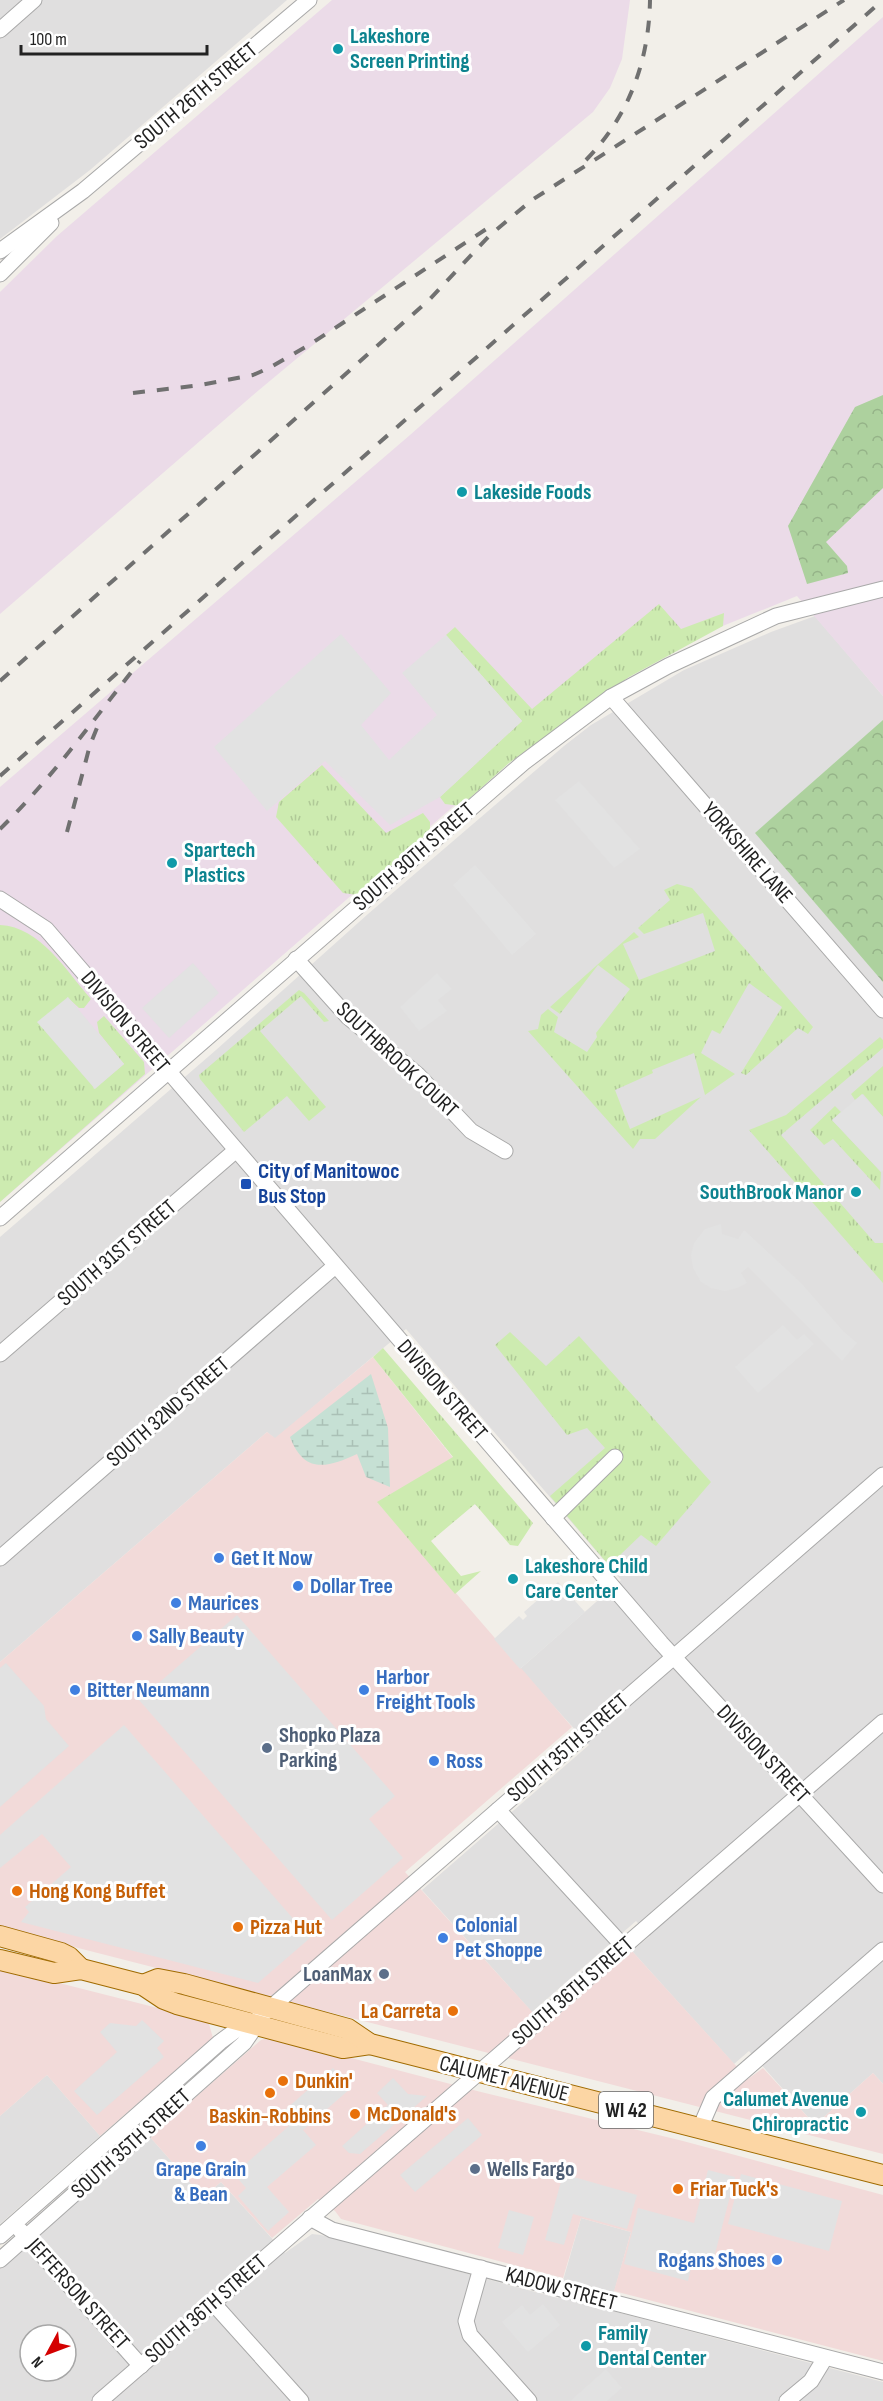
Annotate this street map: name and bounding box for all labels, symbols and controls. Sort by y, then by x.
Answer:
scale bar [21,18,207,56]
place label: Lakeshore Screen Printing [350,23,470,75]
text: 100 m [30,29,67,50]
street label: SOUTH 26TH STREET [129,37,263,155]
marker: Lakeshore Screen Printing [331,42,345,56]
place label: Lakeside Foods [474,479,591,506]
marker: Lakeside Foods [455,485,469,499]
street label: SOUTH 30TH STREET [348,797,480,917]
street label: YORKSHIRE LANE [696,797,798,909]
place label: Spartech Plastics [184,837,255,889]
marker: Spartech Plastics [165,856,179,870]
street label: DIVISION STREET [75,966,175,1078]
street label: SOUTHBROOK COURT [330,996,464,1124]
place label: City of Manitowoc Bus Stop [258,1158,399,1210]
marker: City of Manitowoc Bus Stop [239,1177,253,1191]
place label: SouthBrook Manor [700,1179,844,1206]
marker: SouthBrook Manor [849,1185,863,1199]
street label: SOUTH 31ST STREET [52,1194,182,1312]
street label: DIVISION STREET [391,1334,493,1446]
street label: SOUTH 32ND STREET [101,1351,235,1473]
place label: Get It Now [231,1545,313,1572]
marker: Get It Now [212,1551,226,1565]
place label: Lakeshore Child Care Center [525,1553,648,1605]
marker: Lakeshore Child Care Center [506,1572,520,1586]
place label: Dollar Tree [310,1573,393,1600]
marker: Dollar Tree [291,1579,305,1593]
place label: Maurices [188,1590,259,1617]
marker: Maurices [169,1596,183,1610]
place label: Sally Beauty [149,1623,245,1650]
marker: Sally Beauty [130,1629,144,1643]
place label: Harbor Freight Tools [376,1664,476,1716]
place label: Bitter Neumann [87,1677,210,1704]
marker: Bitter Neumann [68,1683,82,1697]
marker: Harbor Freight Tools [357,1683,371,1697]
street label: SOUTH 35TH STREET [502,1688,634,1808]
street label: DIVISION STREET [711,1699,815,1809]
place label: Shopko Plaza Parking [279,1722,381,1774]
marker: Shopko Plaza Parking [260,1741,274,1755]
place label: Ross [446,1748,483,1775]
marker: Ross [427,1754,441,1768]
place label: Hong Kong Buffet [29,1878,165,1905]
marker: Hong Kong Buffet [10,1884,24,1898]
place label: Colonial Pet Shoppe [455,1912,543,1964]
place label: Pizza Hut [250,1914,322,1941]
marker: Pizza Hut [231,1920,245,1934]
marker: Colonial Pet Shoppe [436,1931,450,1945]
street label: SOUTH 36TH STREET [507,1931,639,2051]
place label: LoanMax [303,1961,372,1988]
marker: LoanMax [377,1967,391,1981]
place label: La Carreta [361,1998,441,2025]
marker: La Carreta [446,2004,460,2018]
street label: CALUMET AVENUE [437,2050,571,2108]
place label: Dunkin' [295,2068,353,2095]
marker: Dunkin' [276,2074,290,2088]
street label: SOUTH 35TH STREET [66,2083,196,2205]
marker: Baskin-Robbins [263,2086,277,2100]
place label: Calumet Avenue Chiropractic [723,2086,849,2138]
road number: WI 42 [599,2092,653,2128]
place label: McDonald's [367,2101,456,2128]
place label: Baskin-Robbins [209,2103,331,2130]
marker: Calumet Avenue Chiropractic [854,2105,868,2119]
marker: McDonald's [348,2107,362,2121]
marker: Grape Grain & Bean [194,2139,208,2153]
place label: Grape Grain & Bean [156,2156,246,2208]
place label: Wells Fargo [487,2156,575,2183]
marker: Wells Fargo [468,2162,482,2176]
place label: Friar Tuck's [690,2176,778,2203]
marker: Friar Tuck's [671,2182,685,2196]
street label: JEFFERSON STREET [20,2232,135,2355]
place label: Rogans Shoes [658,2247,765,2274]
street label: SOUTH 36TH STREET [140,2249,272,2369]
marker: Rogans Shoes [770,2253,784,2267]
street label: KADOW STREET [502,2261,620,2317]
place label: Family Dental Center [598,2320,707,2372]
north arrow [18,2323,78,2383]
marker: Family Dental Center [579,2339,593,2353]
text: N [28,2352,48,2371]

